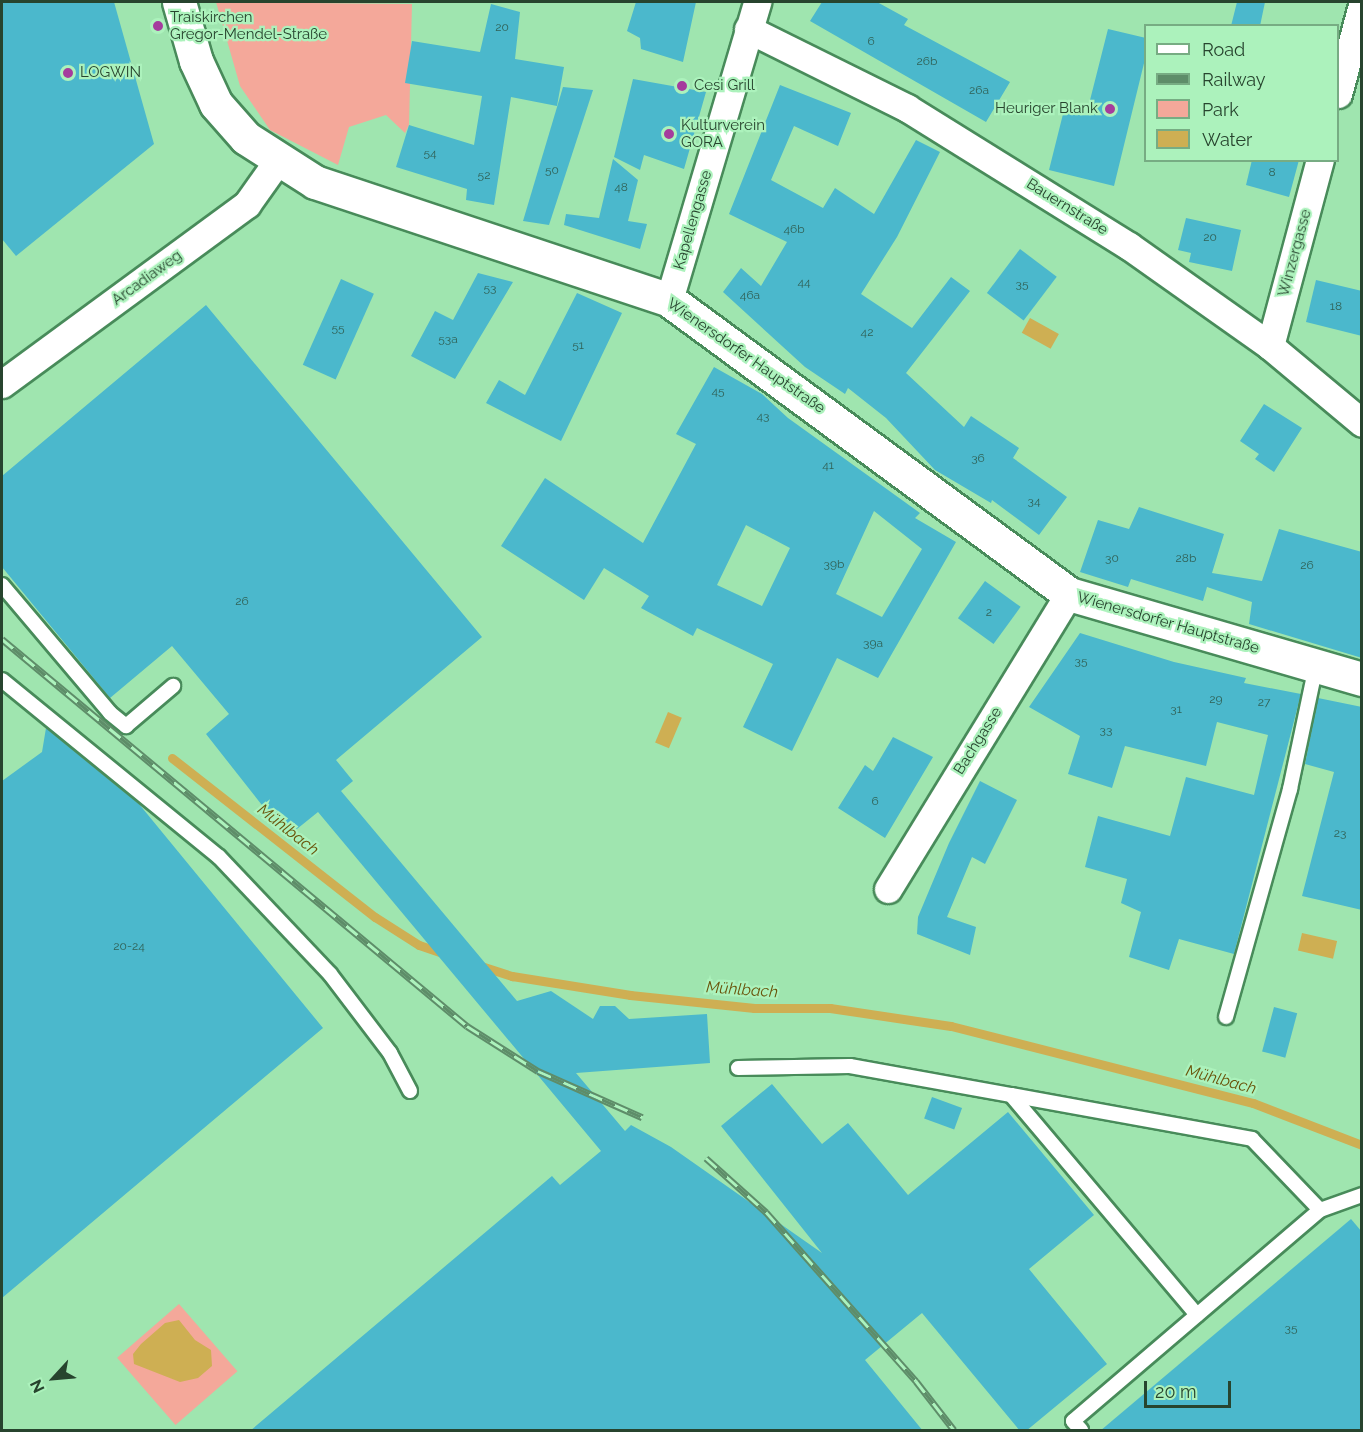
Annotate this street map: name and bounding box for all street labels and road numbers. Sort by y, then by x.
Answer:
street label: Kapellengasse [670,168,716,272]
street label: Bauernstraße [1023,175,1111,239]
street label: Winzergasse [1275,207,1315,299]
street label: Arcadiaweg [108,247,186,309]
street label: Wienersdorfer Hauptstraße [663,294,829,418]
street label: Wienersdorfer Hauptstraße [1075,588,1261,658]
street label: Bachgasse [950,704,1006,778]

